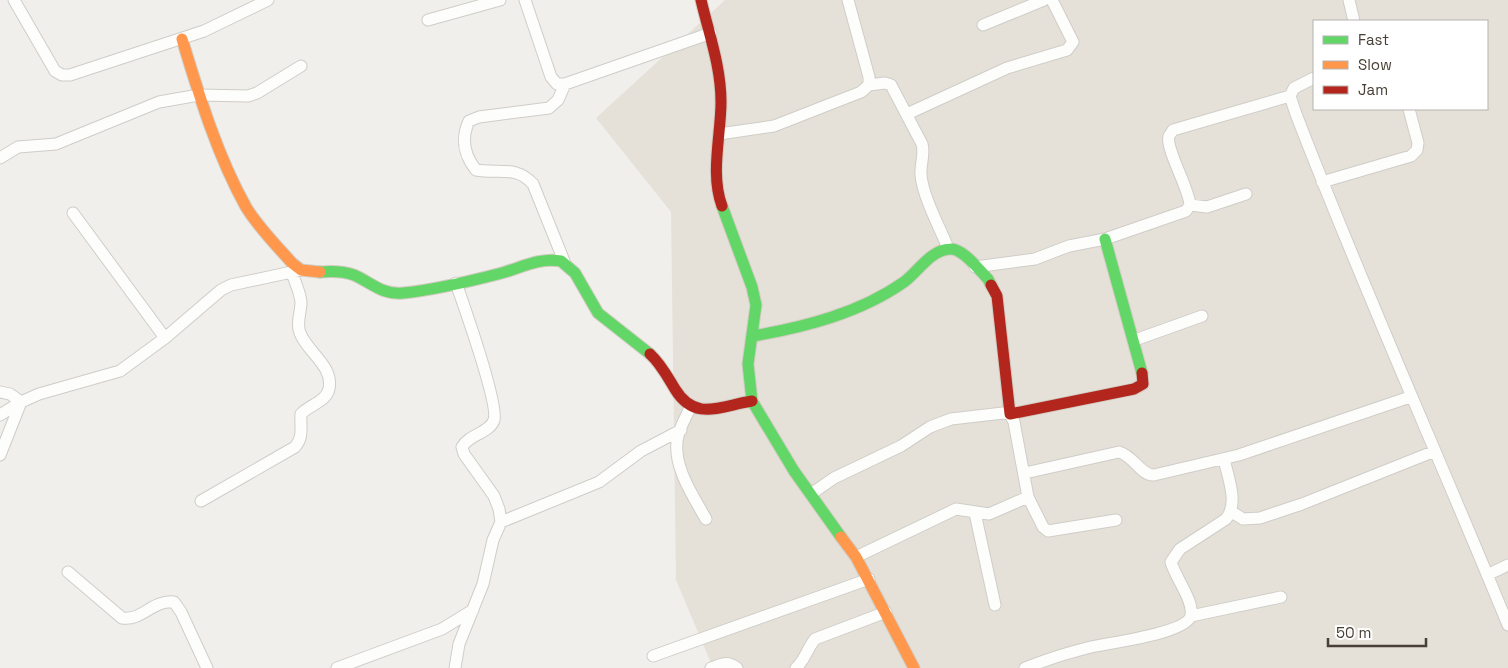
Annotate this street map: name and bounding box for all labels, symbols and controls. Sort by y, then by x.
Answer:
legend [1313,20,1488,110]
text: Fast [1358,30,1389,49]
text: Slow [1358,55,1392,74]
text: Jam [1358,80,1388,99]
scale bar [1328,616,1426,648]
text: 50 m [1336,623,1371,642]

